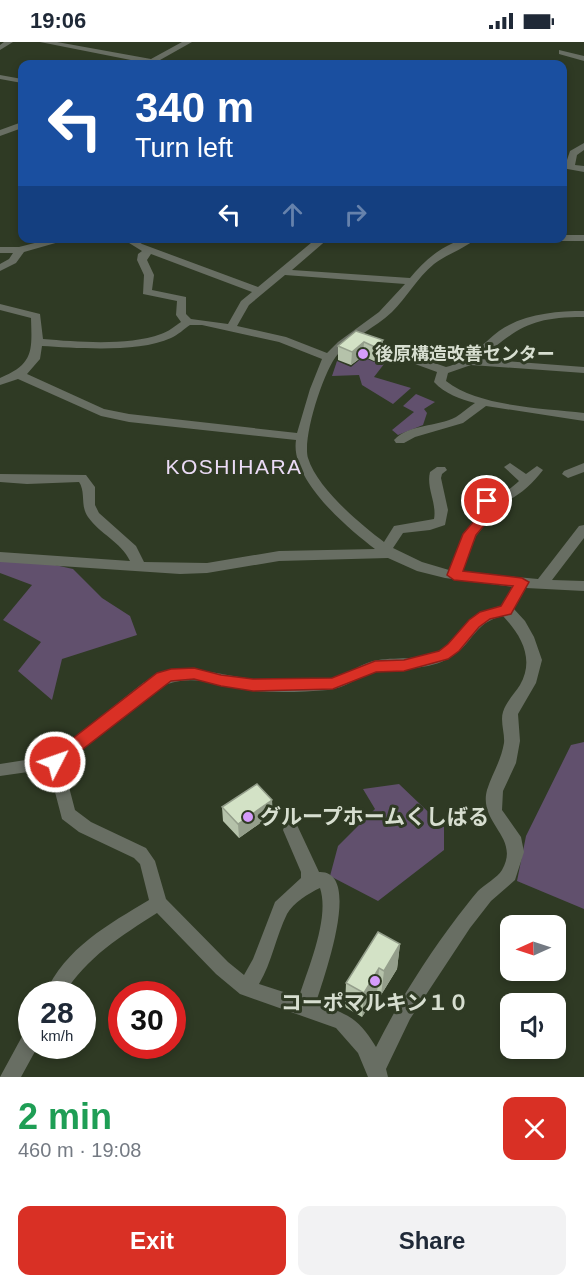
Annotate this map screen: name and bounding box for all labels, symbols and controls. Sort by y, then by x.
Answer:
text: 19:06 [30,8,86,33]
icon: left [36,84,114,162]
text: 340 m [135,84,254,131]
text: Turn left [135,133,233,163]
icon: left [213,198,246,231]
icon: ahead [276,198,309,231]
icon: right [339,198,372,231]
place label: 後原構造改善センター [375,344,555,364]
marker: 後原構造改善センター [356,347,370,361]
district label: KOSHIHARA [165,455,303,478]
pin [461,475,512,526]
icon: arrive [470,484,503,517]
position arrow [23,730,87,794]
place label: グループホームくしばる [260,805,489,828]
marker: グループホームくしばる [241,810,255,824]
north arrow [500,915,566,981]
map controls [500,915,566,1059]
marker: コーポマルキン１０ [368,974,382,988]
speed limit sign: 30 [108,981,186,1059]
place label: コーポマルキン１０ [281,991,469,1014]
button: sound [500,993,566,1059]
text: 28 [40,996,74,1029]
text: km/h [41,1027,73,1044]
text: 2 min [18,1096,112,1137]
button: close [503,1097,566,1160]
text: 460 m · 19:08 [18,1139,141,1161]
button: Exit [18,1206,286,1275]
button: Share [298,1206,566,1275]

